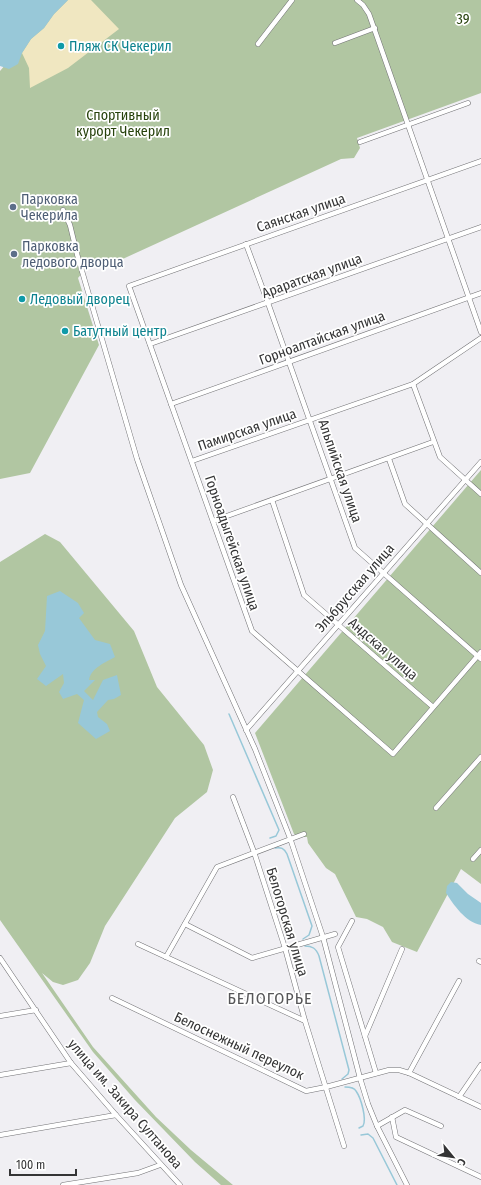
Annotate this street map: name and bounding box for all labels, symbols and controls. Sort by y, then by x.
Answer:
park label: 39 [457,11,470,28]
place label: Пляж СК Чекерил [69,38,172,55]
marker: Пляж СК Чекерил [56,41,66,51]
park label: Спортивный курорт Чекерил [76,107,170,140]
street label: Саянская улица [254,190,348,236]
place label: Парковка Чекерила [21,191,78,224]
marker: Парковка Чекерила [8,202,18,212]
place label: Парковка ледового дворца [22,238,124,271]
marker: Парковка ледового дворца [9,249,19,259]
street label: Араратская улица [260,250,365,302]
place label: Ледовый дворец [30,291,130,308]
marker: Ледовый дворец [17,294,27,304]
street label: Горноалтайская улица [257,307,387,369]
place label: Батутный центр [73,323,167,340]
marker: Батутный центр [60,326,70,336]
street label: Памирская улица [195,405,299,455]
street label: Альпийская улица [314,417,366,525]
street label: Горноадыгейская улица [201,473,263,613]
street label: Эльбрусская улица [312,540,398,636]
street label: Андская улица [345,614,421,684]
street label: Белогорская улица [262,865,312,979]
district label: БЕЛОГОРЬЕ [227,989,313,1008]
street label: Белоснежный переулок [171,1008,307,1084]
street label: улица им. Закира Султанова [64,1036,186,1172]
north arrow [433,1137,473,1177]
scale bar [10,1151,76,1177]
text: С [454,1156,468,1167]
text: 100 m [16,1158,45,1172]

